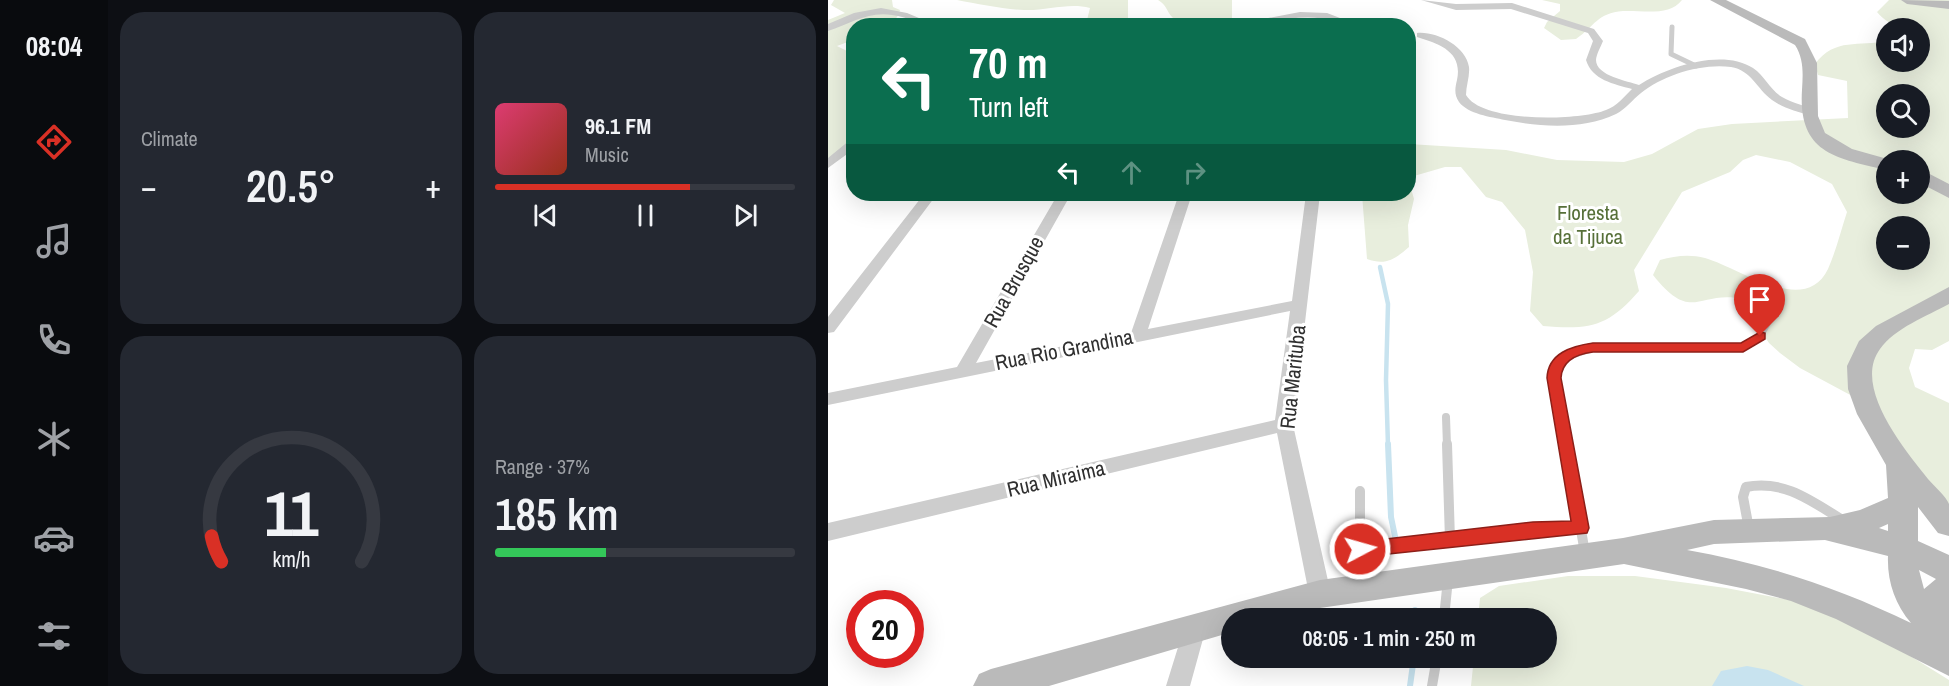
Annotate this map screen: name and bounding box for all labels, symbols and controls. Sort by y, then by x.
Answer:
map controls [1876,18,1930,270]
button: sound [1876,18,1930,72]
text: 08:04 [26,28,82,64]
text: 70 m [969,35,1048,91]
icon: left [870,42,948,120]
button: search [1876,84,1930,138]
text: Turn left [969,89,1048,125]
text: 96.1 FM [585,111,651,141]
icon: directions [33,121,75,163]
text: Climate [141,125,198,152]
text: Music [585,141,629,168]
button: + [1876,150,1930,204]
text: 20.5° [246,155,336,216]
icon: left [1052,156,1085,189]
icon: ahead [1115,156,1148,189]
icon: right [1178,156,1211,189]
text: − [141,164,157,208]
text: + [425,164,441,208]
park label: Floresta da Tijuca [1553,198,1623,251]
icon: previous [529,199,562,232]
icon: pause [629,199,662,232]
icon: next [729,199,762,232]
button: − [1876,216,1930,270]
icon: music [33,220,75,262]
street label: Rua Brusque [977,231,1051,333]
pin [1734,274,1785,336]
icon: arrive [1743,283,1776,316]
icon: phone [33,319,75,361]
street label: Rua Rio Grandina [993,322,1136,377]
street label: Rua Marituba [1273,323,1312,430]
icon: climate [33,418,75,460]
text: Range · 37% [495,453,590,480]
street label: Rua Miraima [1004,453,1108,504]
text: 11 [264,471,319,555]
text: 185 km [495,483,619,544]
icon: car [33,517,75,559]
position arrow [1328,517,1392,581]
text: km/h [272,545,310,574]
speed limit sign: 20 [846,590,924,668]
icon: filters [33,615,75,657]
text: 08:05 · 1 min · 250 m [1302,623,1476,653]

